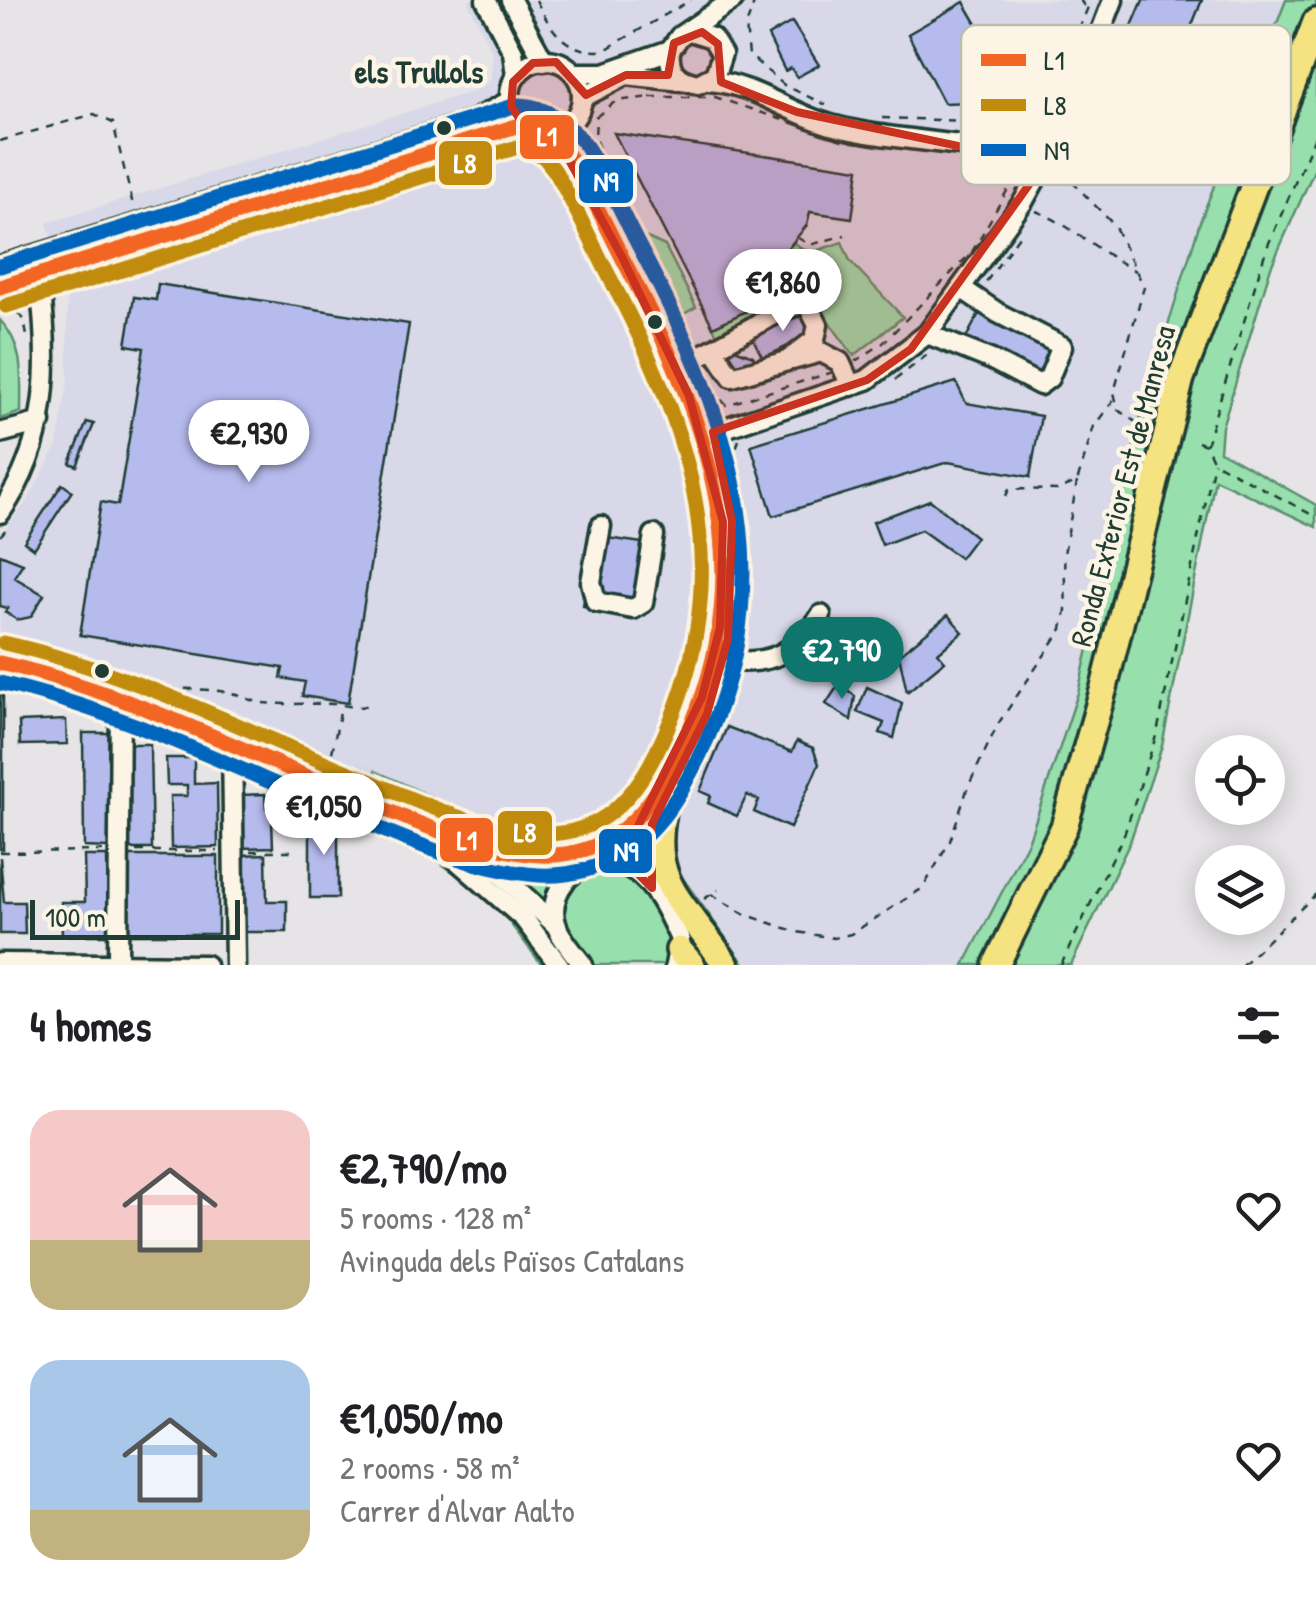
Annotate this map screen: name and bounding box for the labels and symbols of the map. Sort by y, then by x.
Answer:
legend [961,25,1291,185]
text: L1 [1044,41,1065,79]
district label: els Trullols [355,50,483,93]
text: L8 [1044,86,1067,124]
line badge: L1 [518,113,576,161]
text: L1 [537,117,557,155]
unlabelled marker [434,118,454,138]
text: N9 [1044,131,1069,169]
line badge: L8 [437,139,494,187]
text: L8 [454,144,476,182]
line badge: N9 [577,157,635,205]
text: N9 [593,162,619,200]
pin: €1,860 [702,249,864,334]
unlabelled marker [645,312,665,332]
street label: Ronda Exterior Est de Manresa [1060,321,1184,650]
pin: €2,930 [168,400,330,485]
pin: €2,790 [761,617,923,702]
unlabelled marker [92,661,112,681]
pin: €1,050 [243,773,405,858]
line badge: L8 [496,809,554,857]
text: L8 [514,813,536,851]
line badge: L1 [438,816,495,864]
text: L1 [457,821,477,859]
line badge: N9 [597,827,654,875]
text: N9 [613,832,639,870]
scale bar [30,895,240,940]

